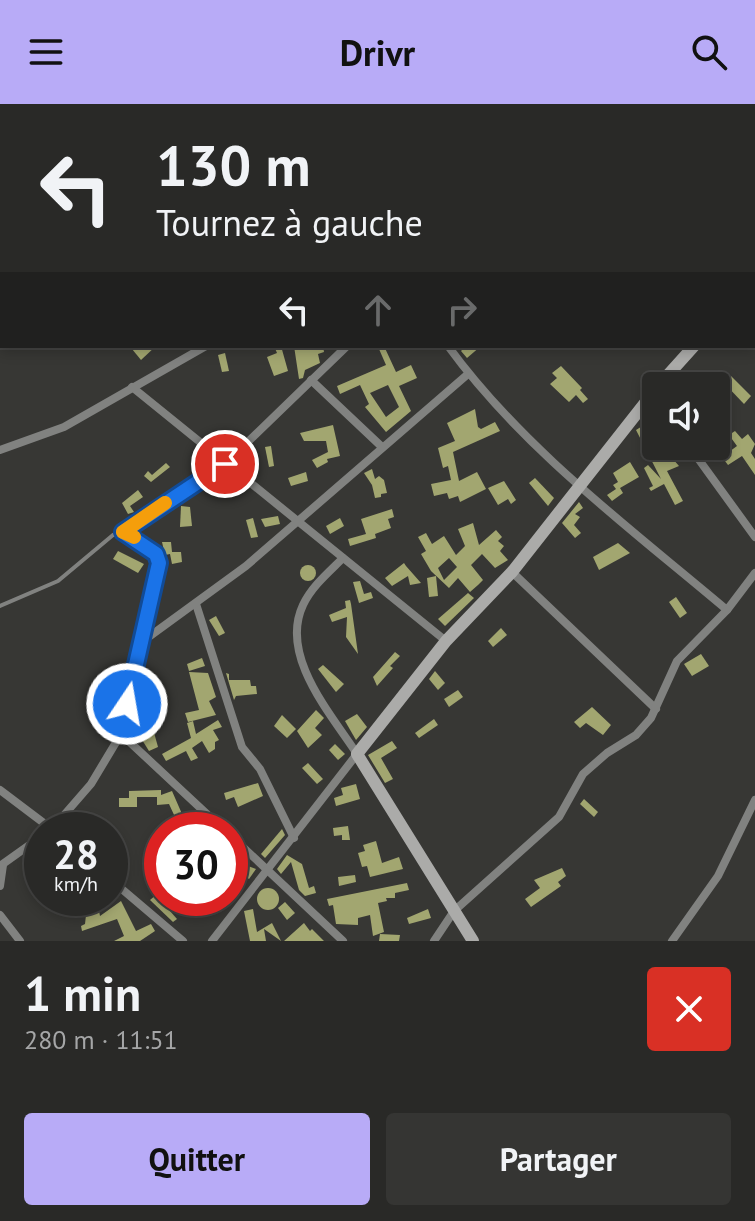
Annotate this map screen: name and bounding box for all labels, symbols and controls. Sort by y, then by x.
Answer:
text: Drivr [340,29,415,76]
icon: menu [24,30,68,74]
icon: search [687,30,731,74]
text: 130 m [156,129,311,201]
icon: left [24,136,128,240]
text: Tournez à gauche [156,199,423,246]
icon: left [272,288,316,332]
icon: ahead [356,288,400,332]
icon: right [440,288,484,332]
map controls [642,372,730,460]
button: sound [642,372,730,460]
pin [191,430,259,498]
icon: arrive [203,442,247,486]
position arrow [85,662,169,746]
speed limit sign: 30 [144,812,248,916]
text: 28 [53,828,99,880]
text: km/h [54,871,98,897]
text: 1 min [24,962,141,1024]
button: close [647,967,731,1051]
text: 280 m · 11:51 [24,1023,178,1056]
button: Quitter [24,1113,370,1205]
button: Partager [386,1113,731,1205]

